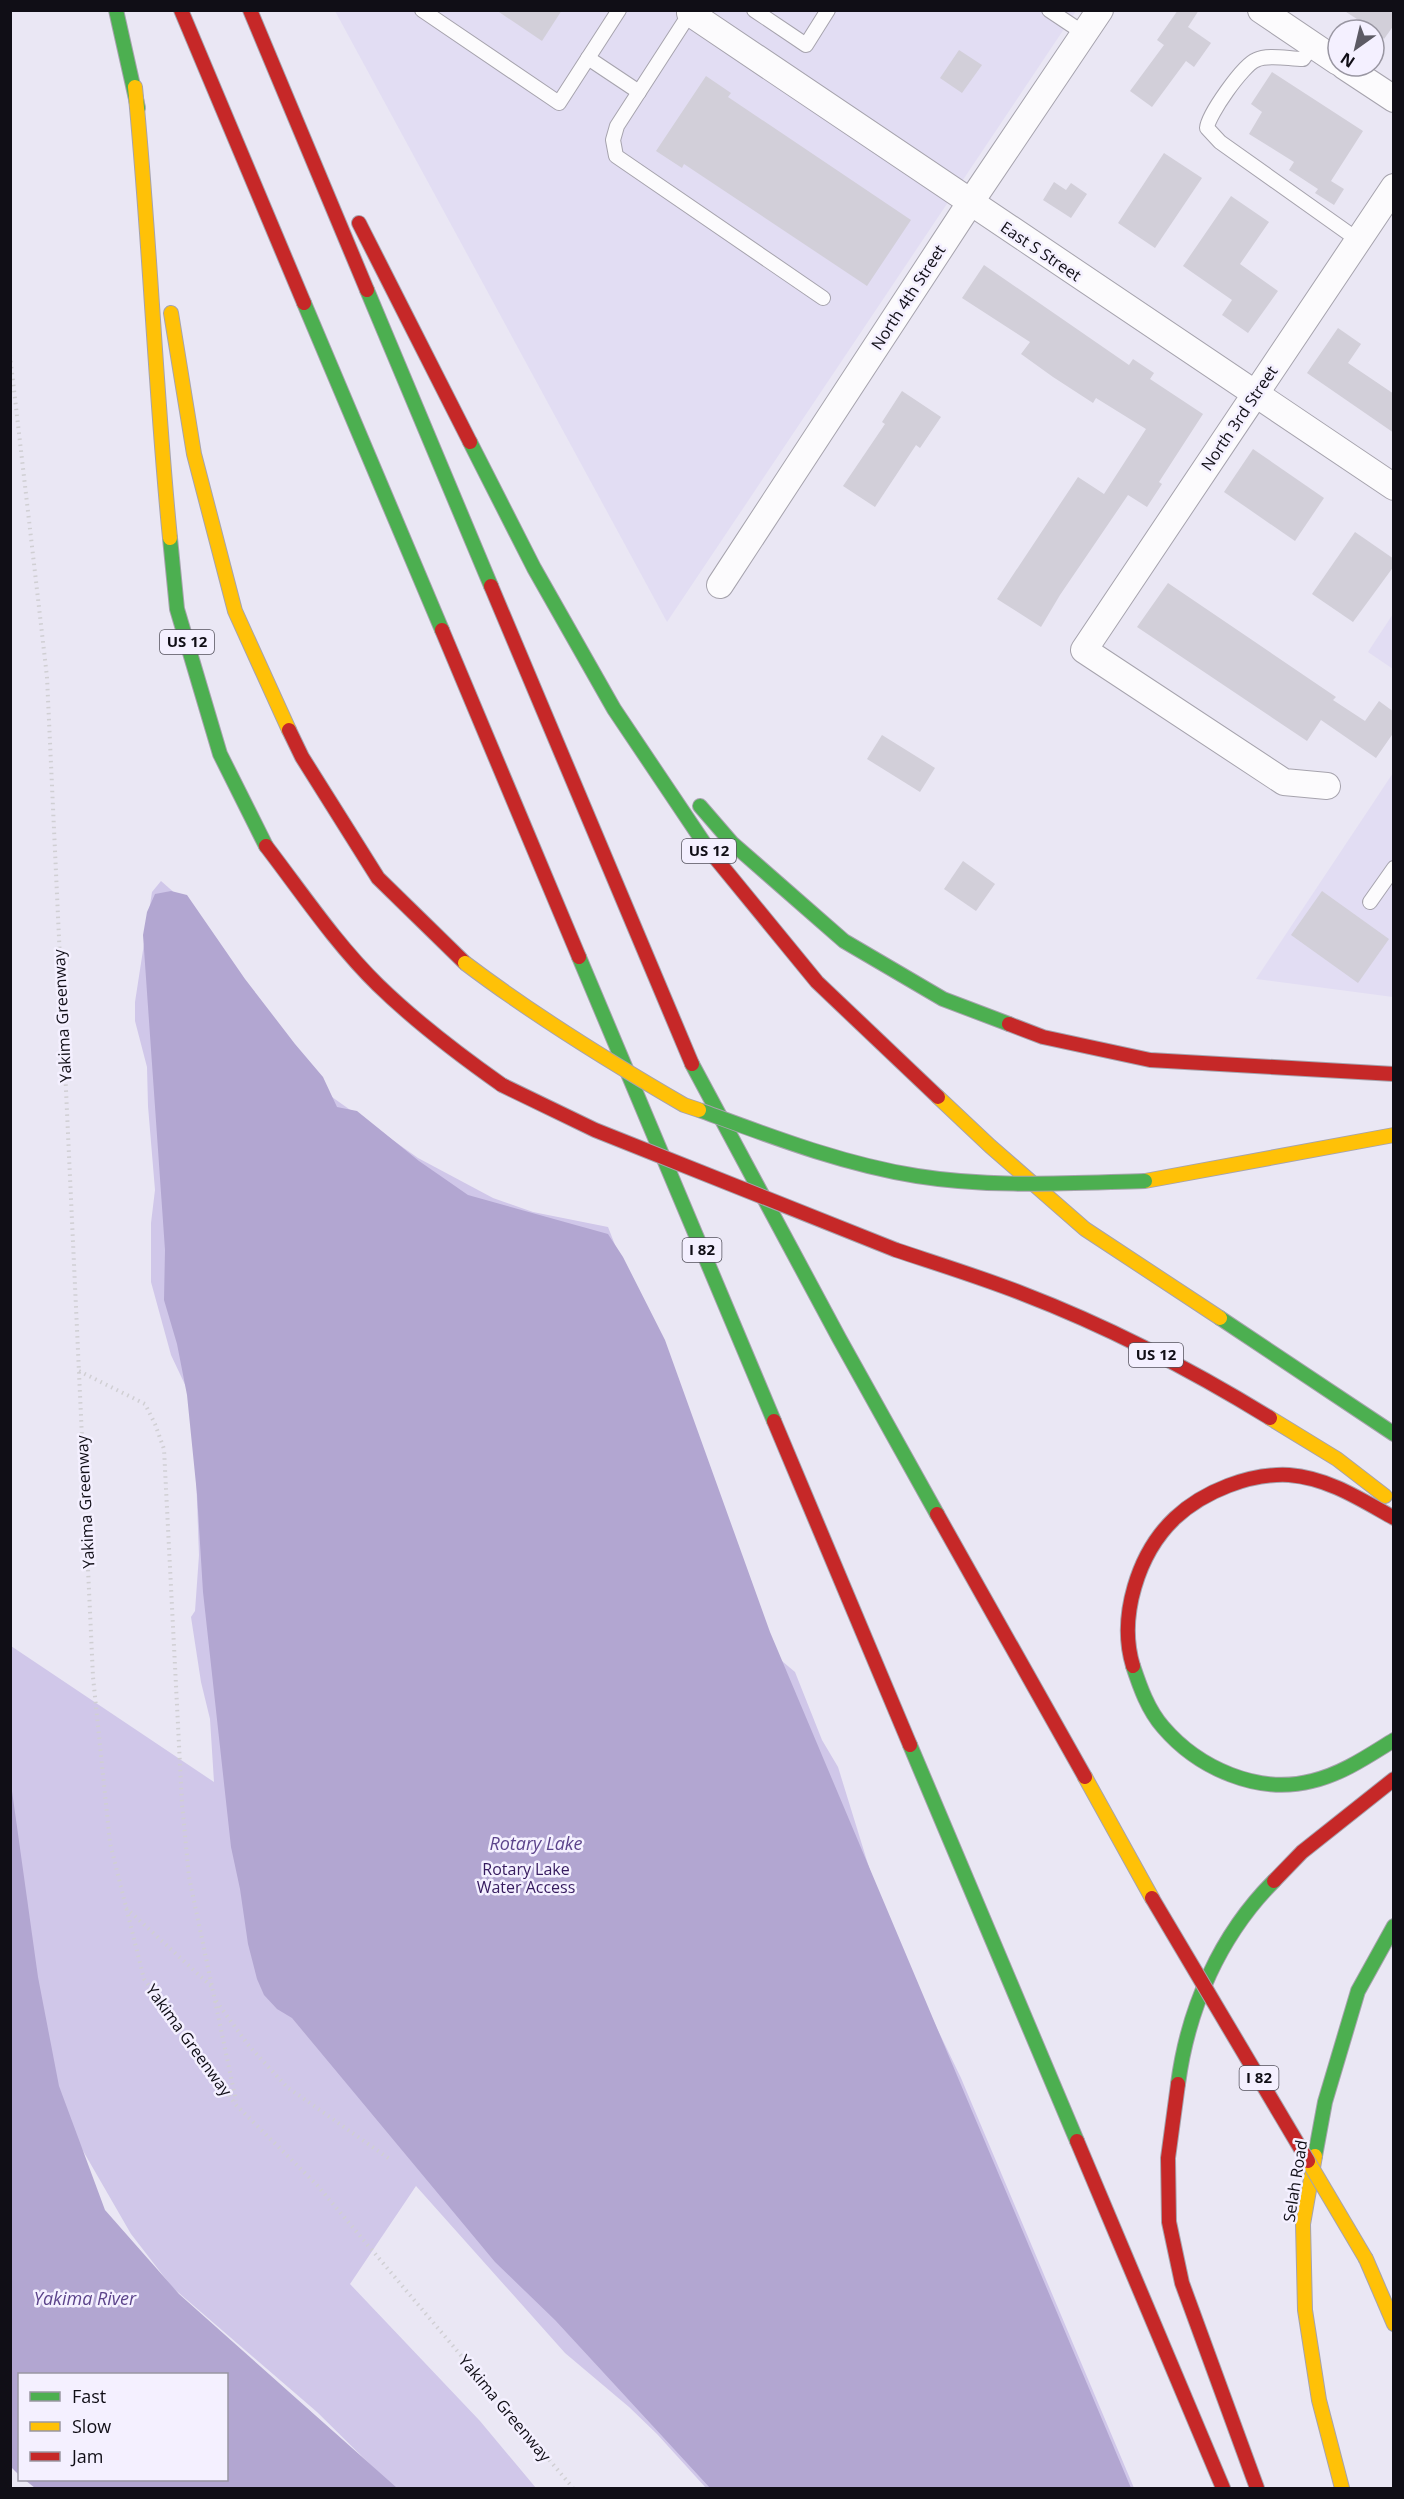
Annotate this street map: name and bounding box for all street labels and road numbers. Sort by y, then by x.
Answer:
street label: East S Street [996,216,1086,286]
street label: North 4th Street [866,240,950,354]
street label: North 3rd Street [1196,361,1282,475]
road number: US 12 [160,630,214,654]
road number: US 12 [682,839,736,863]
street label: Yakima Greenway [47,948,76,1083]
road number: I 82 [682,1238,722,1262]
road number: US 12 [1129,1343,1183,1367]
street label: Yakima Greenway [70,1434,99,1569]
street label: Yakima Greenway [141,1980,238,2101]
road number: I 82 [1240,2066,1278,2090]
street label: Selah Road [1278,2138,1312,2224]
street label: Yakima Greenway [454,2350,557,2467]

